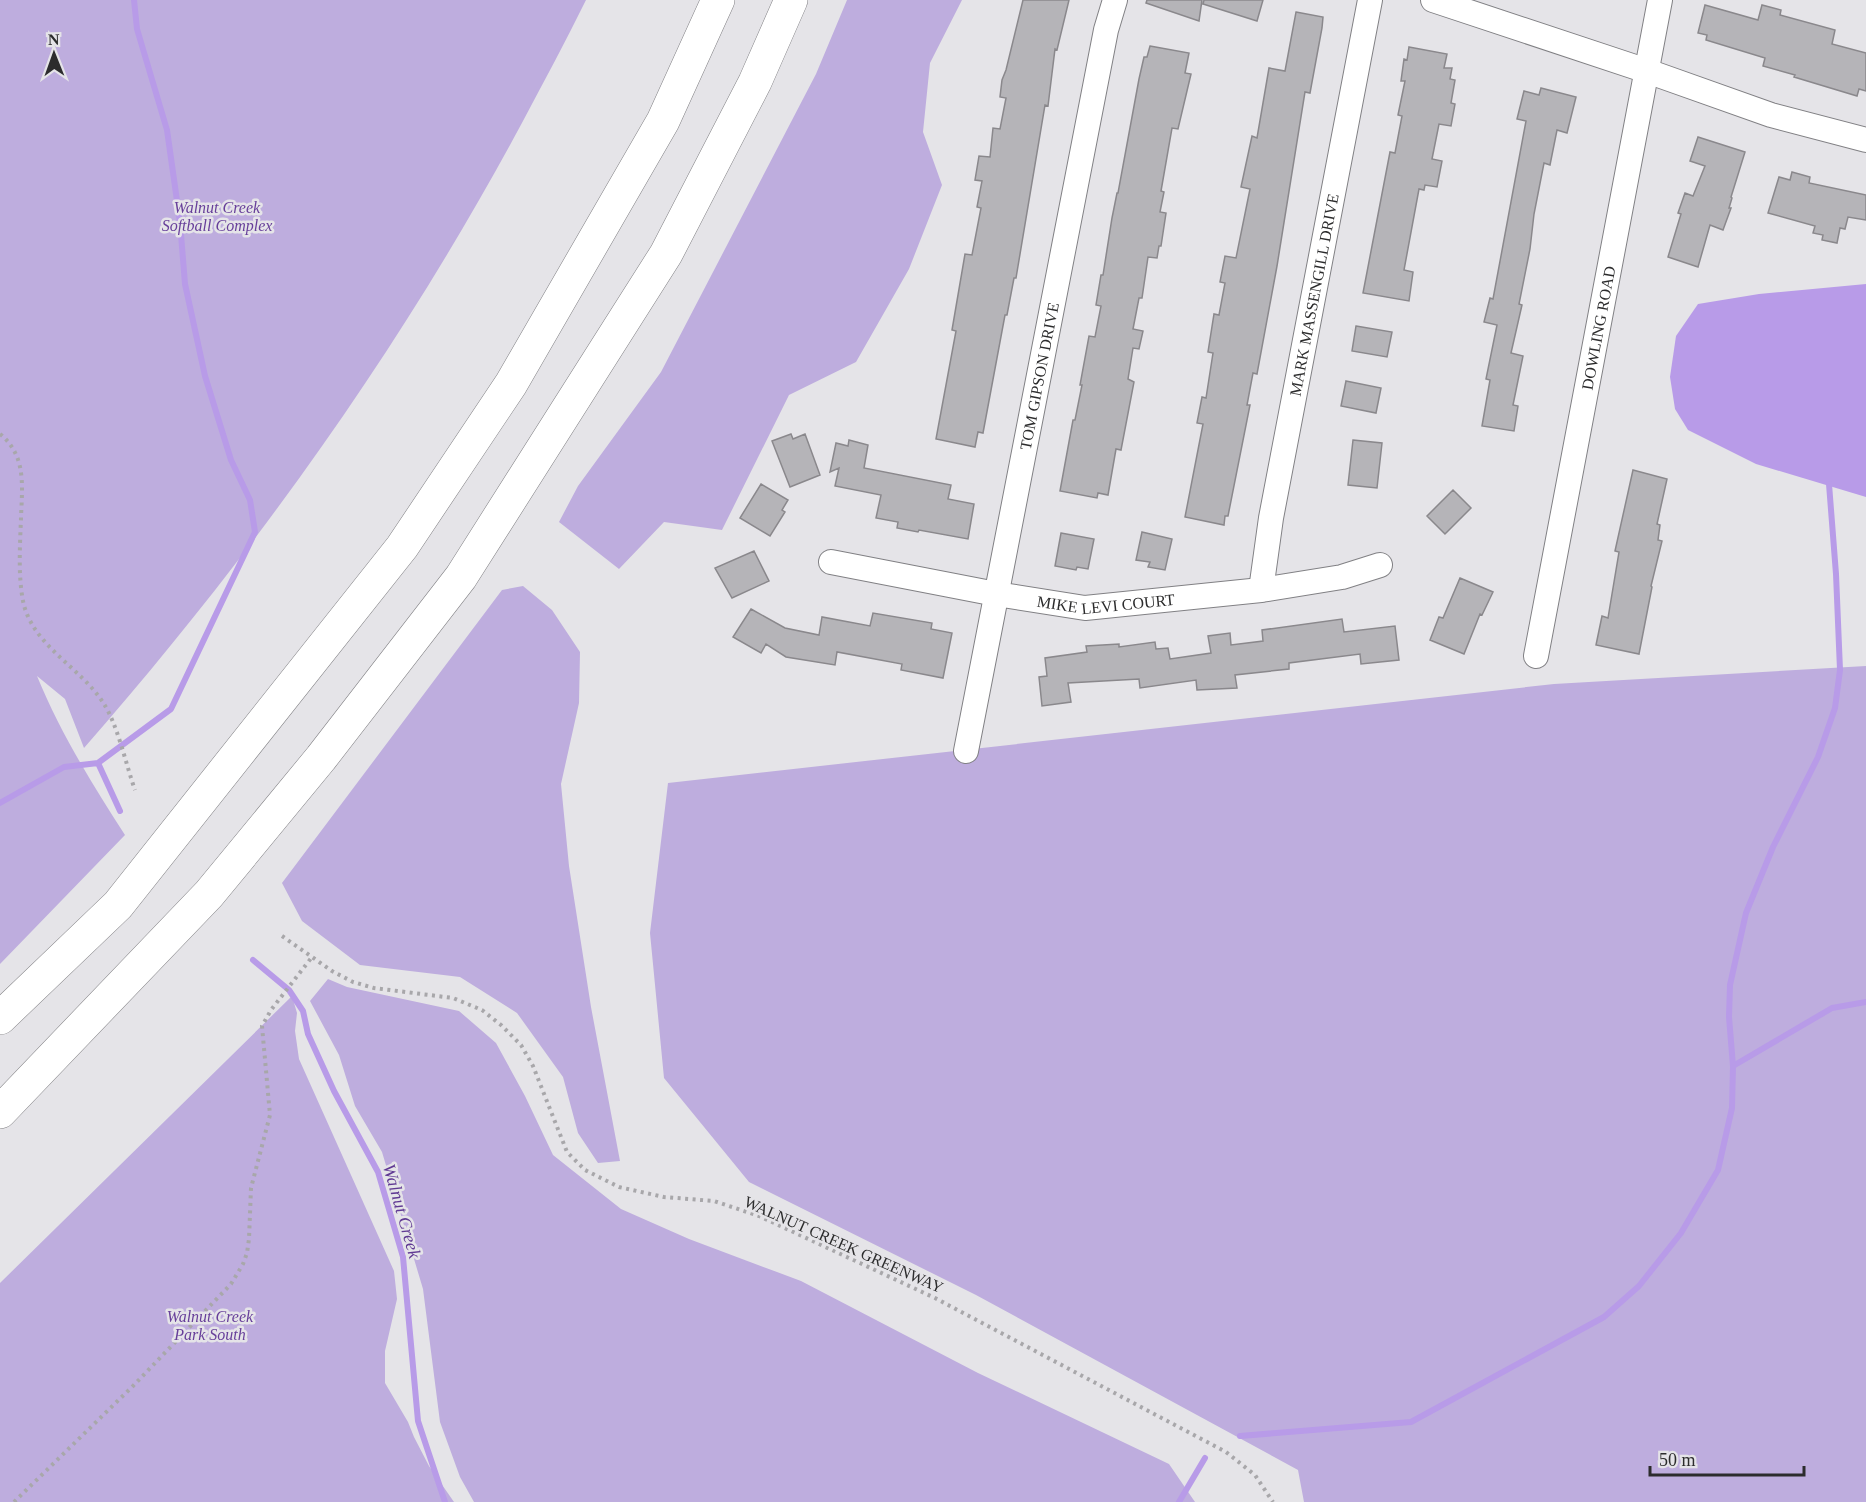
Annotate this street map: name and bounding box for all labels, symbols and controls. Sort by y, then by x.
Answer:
north arrow [24,24,84,84]
text: N [48,31,60,48]
street label: MARK MASSENGILL DRIVE [1287,192,1342,397]
park label: Walnut Creek Softball Complex [162,199,272,235]
street label: DOWLING ROAD [1578,265,1619,391]
street label: TOM GIPSON DRIVE [1017,301,1062,451]
street label: MIKE LEVI COURT [1036,591,1176,617]
water label: Walnut Creek [379,1162,425,1261]
street label: WALNUT CREEK GREENWAY [742,1193,946,1296]
park label: Walnut Creek Park South [167,1308,254,1343]
scale bar [1650,1439,1804,1477]
text: 50 m [1659,1450,1696,1470]

